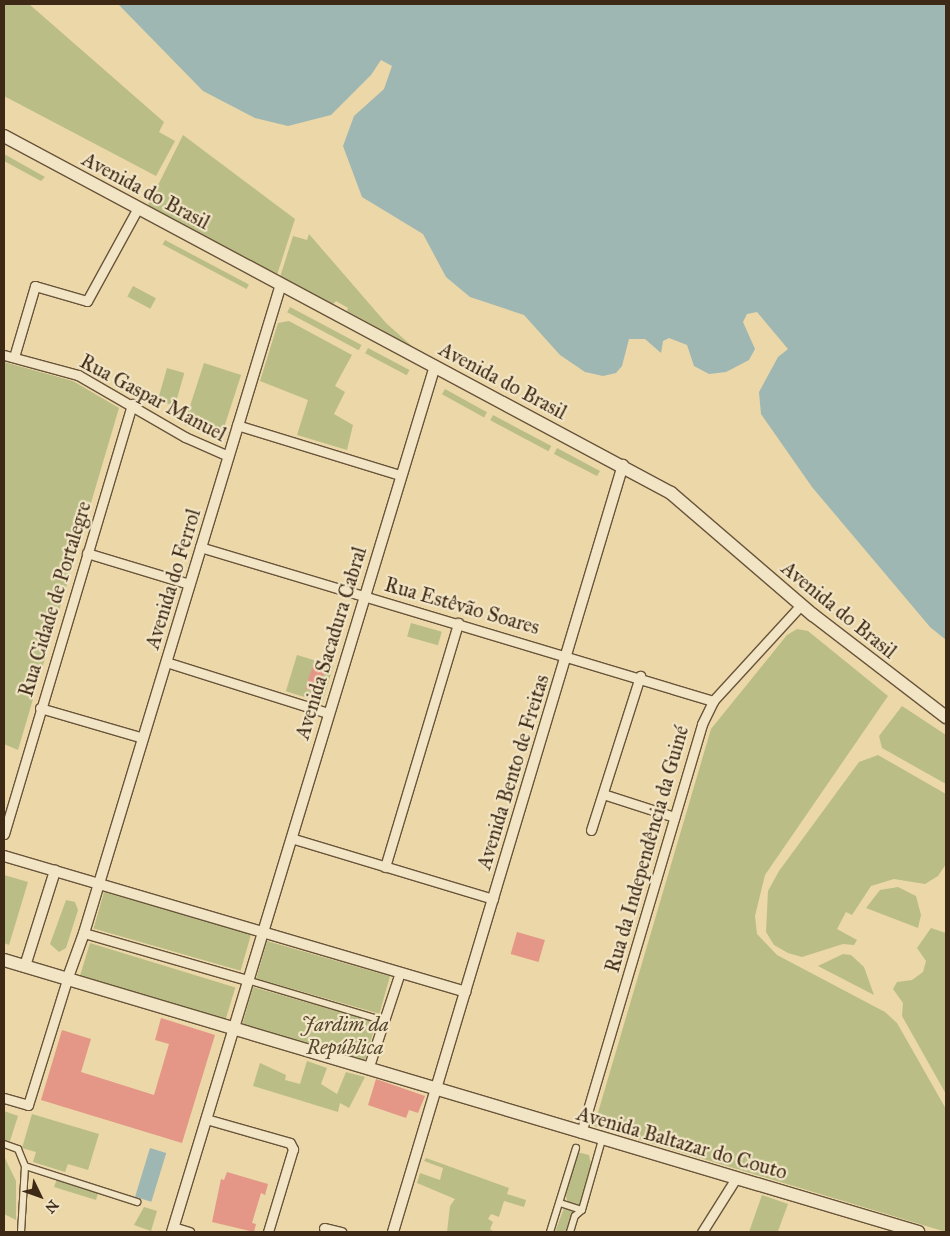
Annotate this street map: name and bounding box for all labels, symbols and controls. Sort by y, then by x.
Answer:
street label: Avenida do Brasil [78,147,214,235]
street label: Avenida do Brasil [435,337,571,425]
street label: Rua Gaspar Manuel [76,349,230,447]
street label: Rua Cidade de Portalegre [14,498,96,700]
street label: Avenida do Ferrol [140,506,206,652]
street label: Avenida Sacadura Cabral [290,544,372,742]
street label: Avenida do Brasil [777,556,901,664]
street label: Rua Estêvão Soares [382,572,542,640]
street label: Avenida Bento de Freitas [472,672,554,872]
street label: Rua da Independência da Guiné [600,723,694,975]
park label: Jardim da República [301,1012,389,1059]
street label: Avenida Baltazar do Couto [574,1101,790,1185]
north arrow [15,1171,65,1221]
text: N [41,1196,62,1216]

